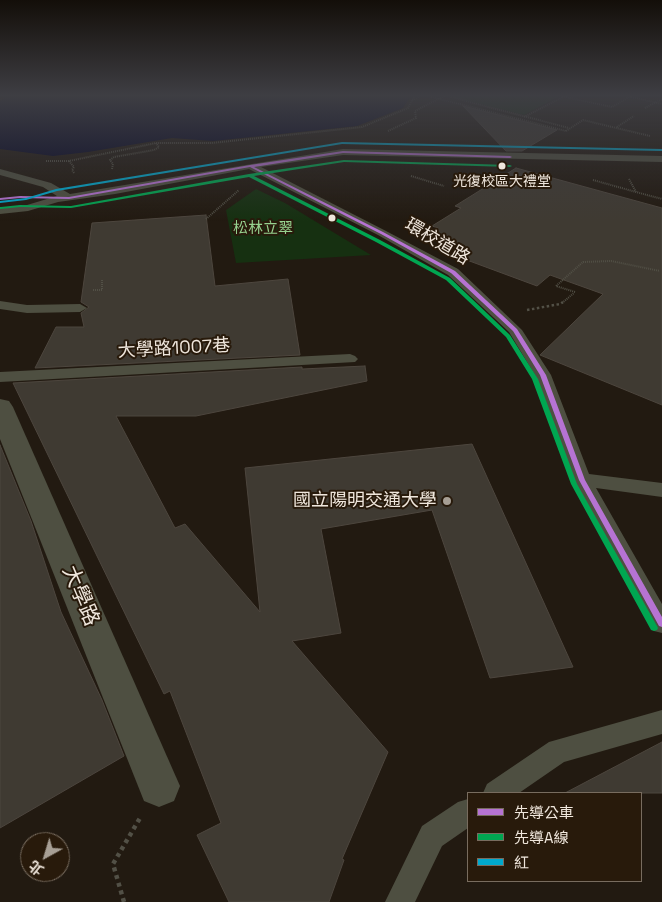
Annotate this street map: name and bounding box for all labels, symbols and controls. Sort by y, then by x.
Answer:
marker: 光復校區大禮堂 [497,161,507,171]
place label: 光復校區大禮堂 [453,174,551,190]
unlabelled marker [327,213,337,223]
street label: 環校道路 [401,214,473,270]
park label: 松林立翠 [233,220,293,238]
street label: 大學路1007巷 [117,335,231,363]
place label: 國立陽明交通大學 [293,490,437,512]
marker: 國立陽明交通大學 [441,495,453,507]
street label: 大學路 [56,562,104,630]
legend [467,792,642,882]
text: 先導公車 [514,803,574,822]
text: 先導A線 [514,828,568,847]
north arrow [20,832,70,882]
text: 紅 [514,853,529,872]
text: 北 [25,856,47,879]

